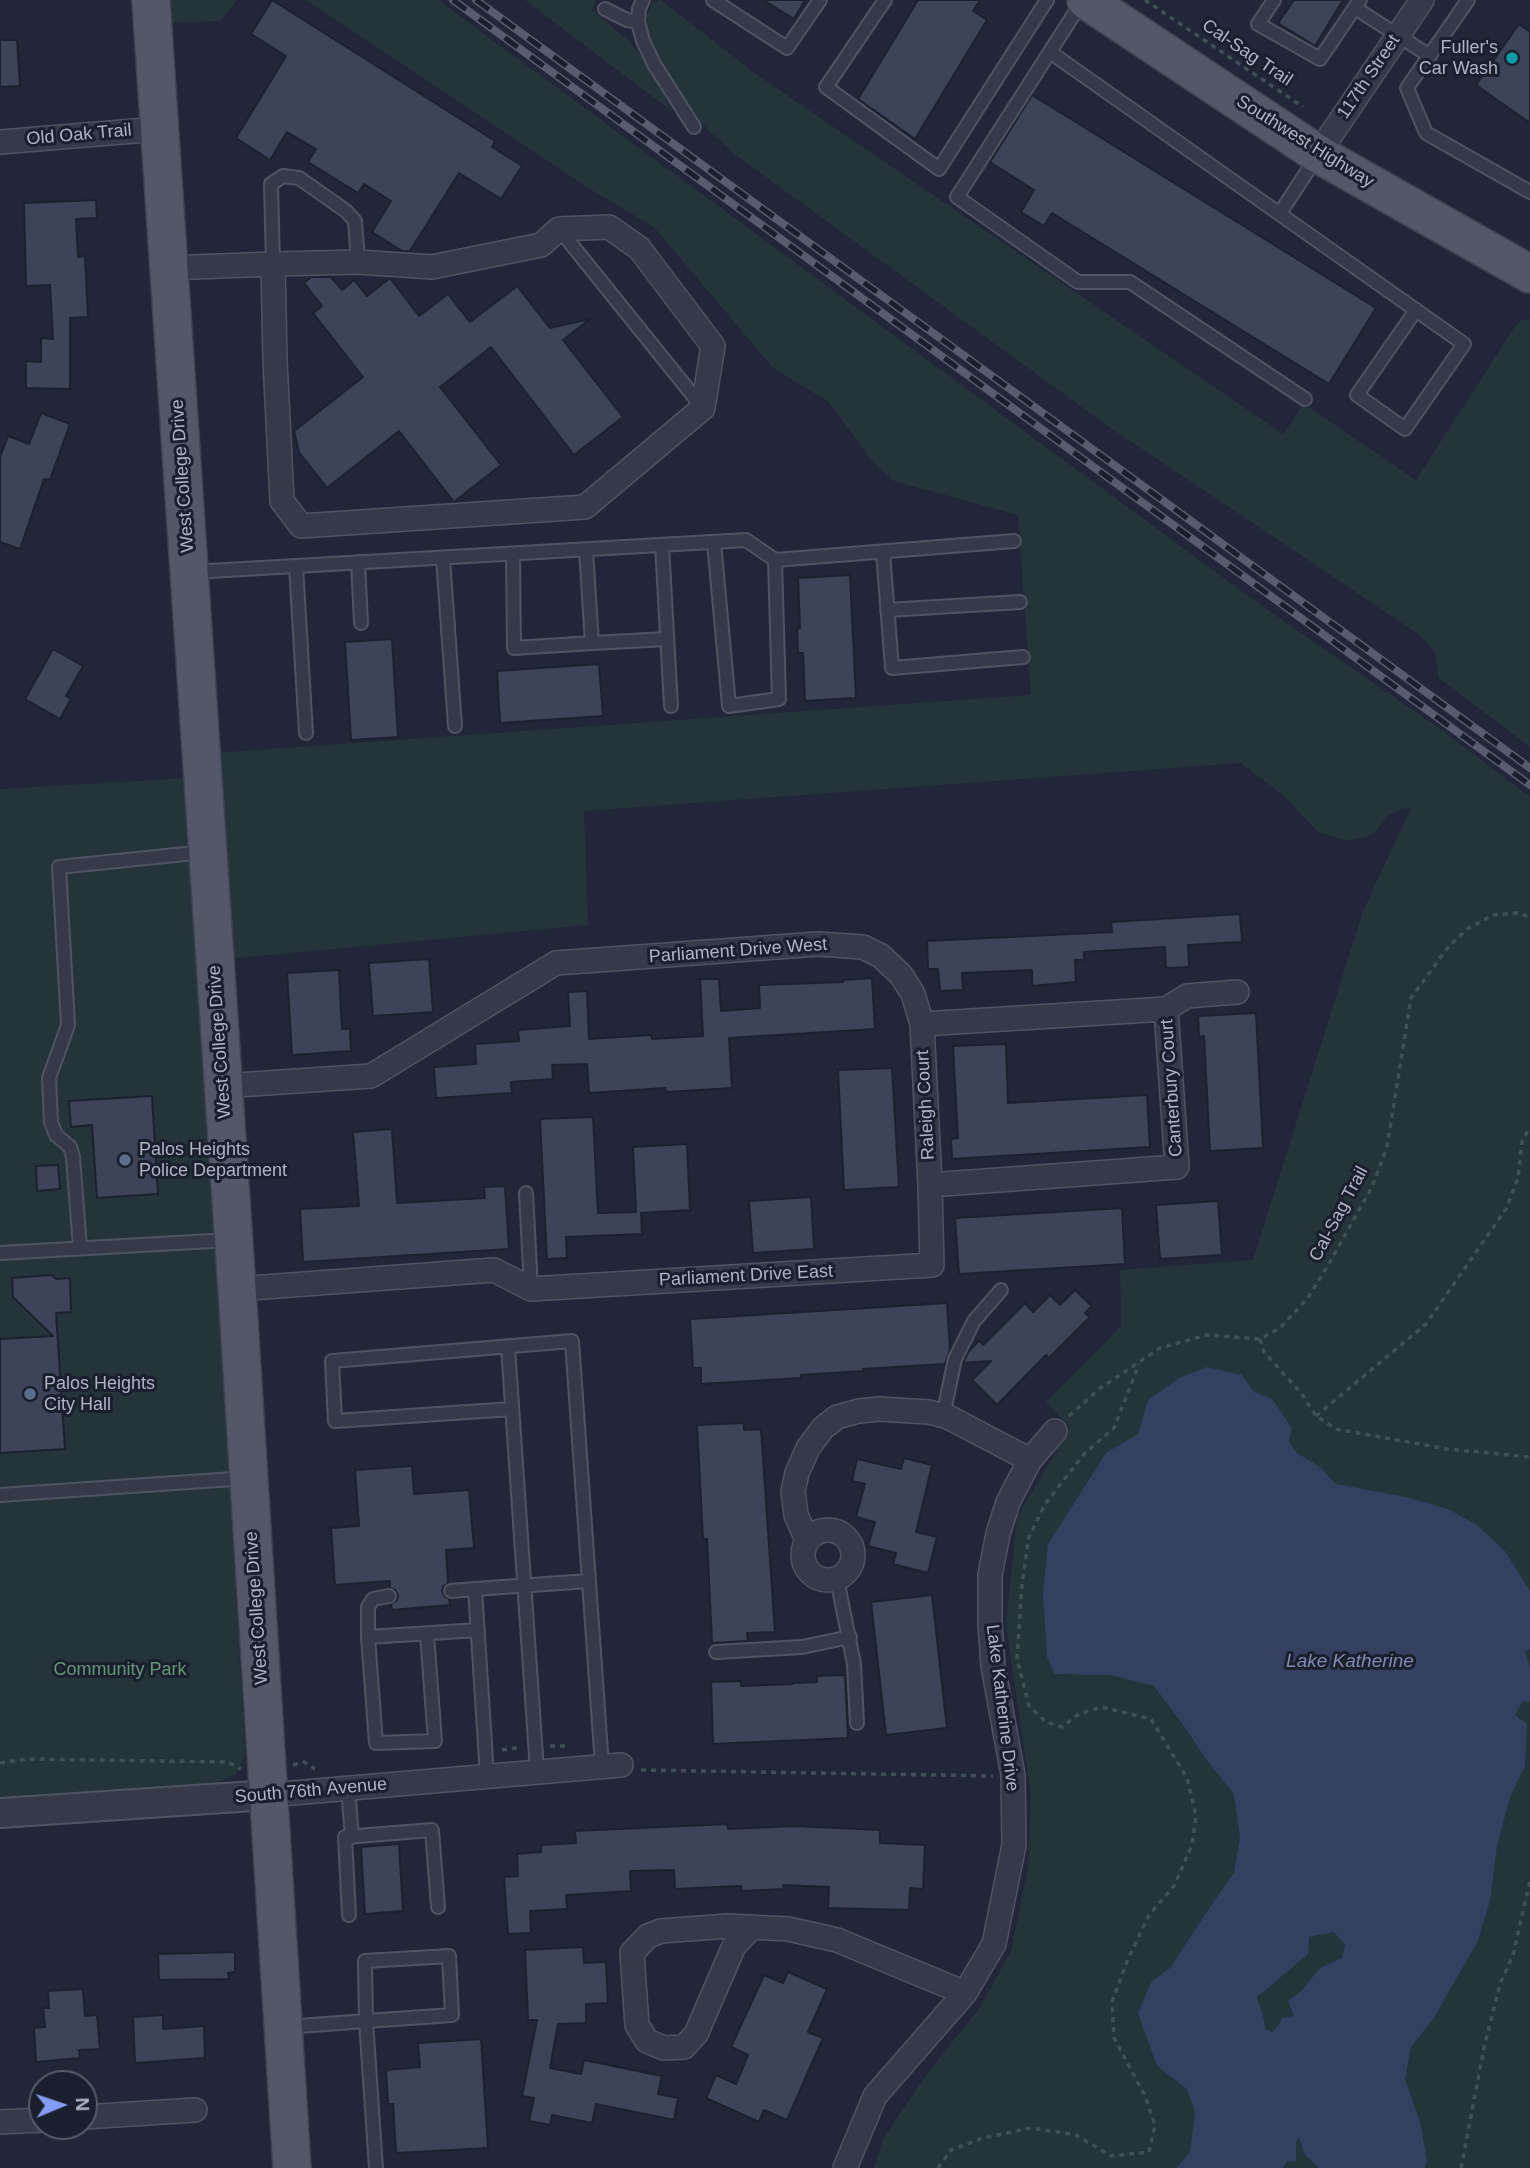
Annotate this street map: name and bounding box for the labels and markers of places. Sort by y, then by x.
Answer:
place label: Fuller's Car Wash [1419,37,1498,80]
marker: Fuller's Car Wash [1504,50,1520,66]
place label: Palos Heights Police Department [139,1139,287,1182]
marker: Palos Heights Police Department [117,1152,133,1168]
place label: Palos Heights City Hall [44,1373,155,1416]
marker: Palos Heights City Hall [22,1386,38,1402]

